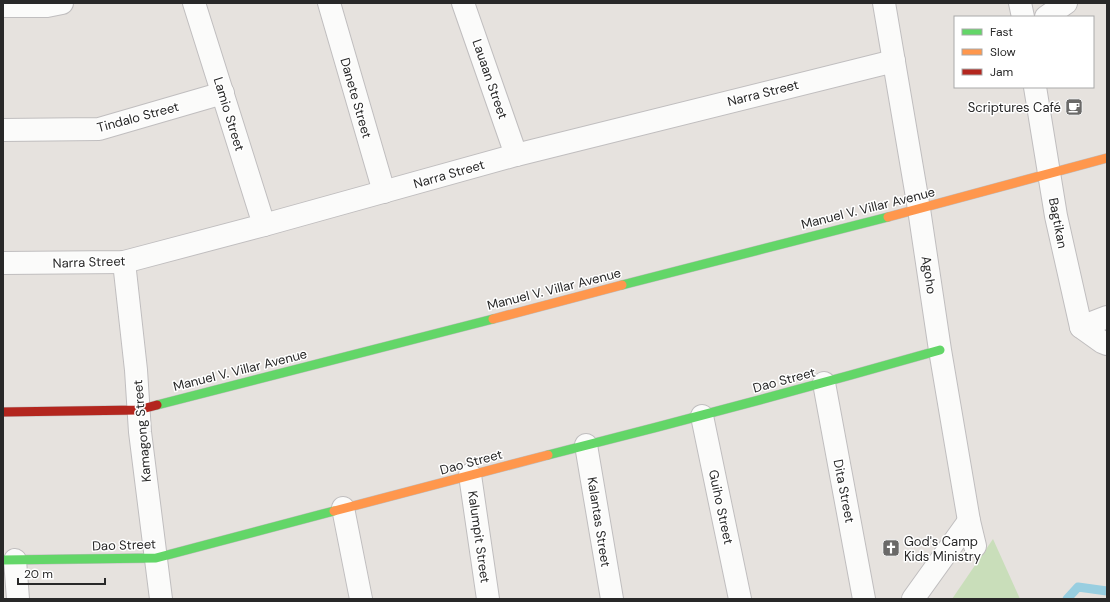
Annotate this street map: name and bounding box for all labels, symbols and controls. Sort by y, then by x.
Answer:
legend [954,16,1094,88]
text: Fast [990,24,1013,40]
street label: Lauaan Street [468,37,512,121]
text: Slow [990,44,1016,60]
street label: Danete Street [336,56,376,140]
text: Jam [990,64,1013,80]
street label: Lamio Street [210,75,248,153]
street label: Narra Street [725,76,801,110]
cafe icon: Scriptures Café [1064,97,1084,117]
street label: Tindalo Street [95,98,181,136]
place label: Scriptures Café [968,99,1061,116]
street label: Narra Street [412,156,486,192]
street label: Manuel V. Villar Avenue [799,183,937,233]
street label: Bagtikan [1045,196,1071,250]
street label: Narra Street [52,252,126,272]
street label: Agoho [918,255,940,296]
street label: Manuel V. Villar Avenue [485,264,623,314]
street label: Manuel V. Villar Avenue [171,345,309,395]
street label: Dao Street [751,364,817,396]
street label: Kamagong Street [129,379,155,483]
street label: Dao Street [438,446,504,478]
street label: Dita Street [829,458,859,524]
street label: Guiho Street [705,468,737,546]
street label: Kalantas Street [584,476,614,568]
street label: Kalumpit Street [464,490,494,584]
place label: God's Camp Kids Ministry [904,533,981,565]
street label: Dao Street [92,535,156,555]
church icon: God's Camp Kids Ministry [881,538,901,558]
scale bar [18,560,105,586]
text: 20 m [24,566,53,582]

